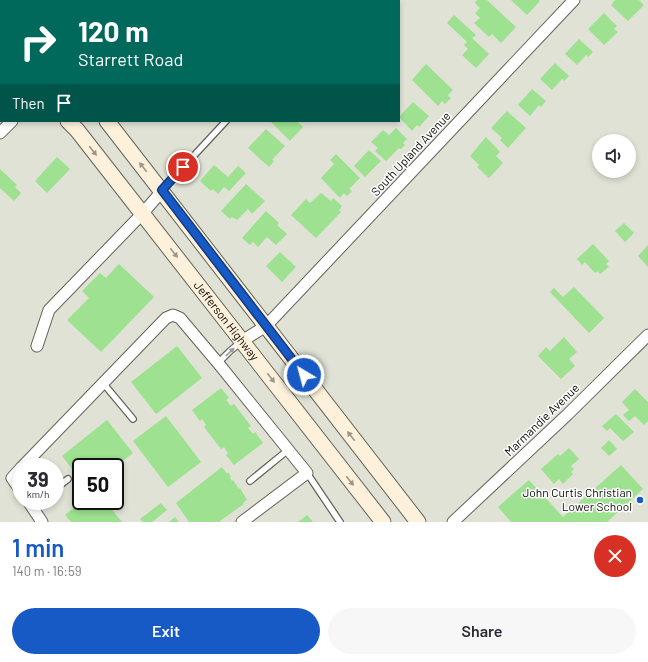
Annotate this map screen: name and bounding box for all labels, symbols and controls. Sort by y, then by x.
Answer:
text: 120 m [78,14,149,48]
icon: right [12,16,64,68]
text: Starrett Road [78,48,183,70]
icon: arrive [53,92,75,114]
text: Then [12,94,45,112]
street label: South Upland Avenue [368,108,453,198]
map controls [592,134,636,178]
button: sound [592,134,636,178]
one-way arrow [89,145,98,156]
pin [166,150,200,184]
icon: arrive [172,156,194,178]
one-way arrow [139,161,147,172]
one-way arrow [169,248,178,259]
street label: Jefferson Highway [191,278,263,363]
one-way arrow [225,347,235,357]
position arrow [283,354,325,396]
one-way arrow [266,372,275,383]
street label: Marmandie Avenue [501,380,581,458]
one-way arrow [347,430,355,441]
speed limit sign: 50 [72,458,124,510]
text: 39 [27,467,49,491]
one-way arrow [346,475,355,486]
place label: John Curtis Christian Lower School [522,485,632,513]
text: km/h [27,488,49,500]
marker: John Curtis Christian Lower School [635,495,645,505]
text: 1 min [12,533,64,562]
button: close [594,535,636,577]
text: 140 m · 16:59 [12,563,81,579]
button: Exit [12,608,320,654]
button: Share [328,608,636,654]

